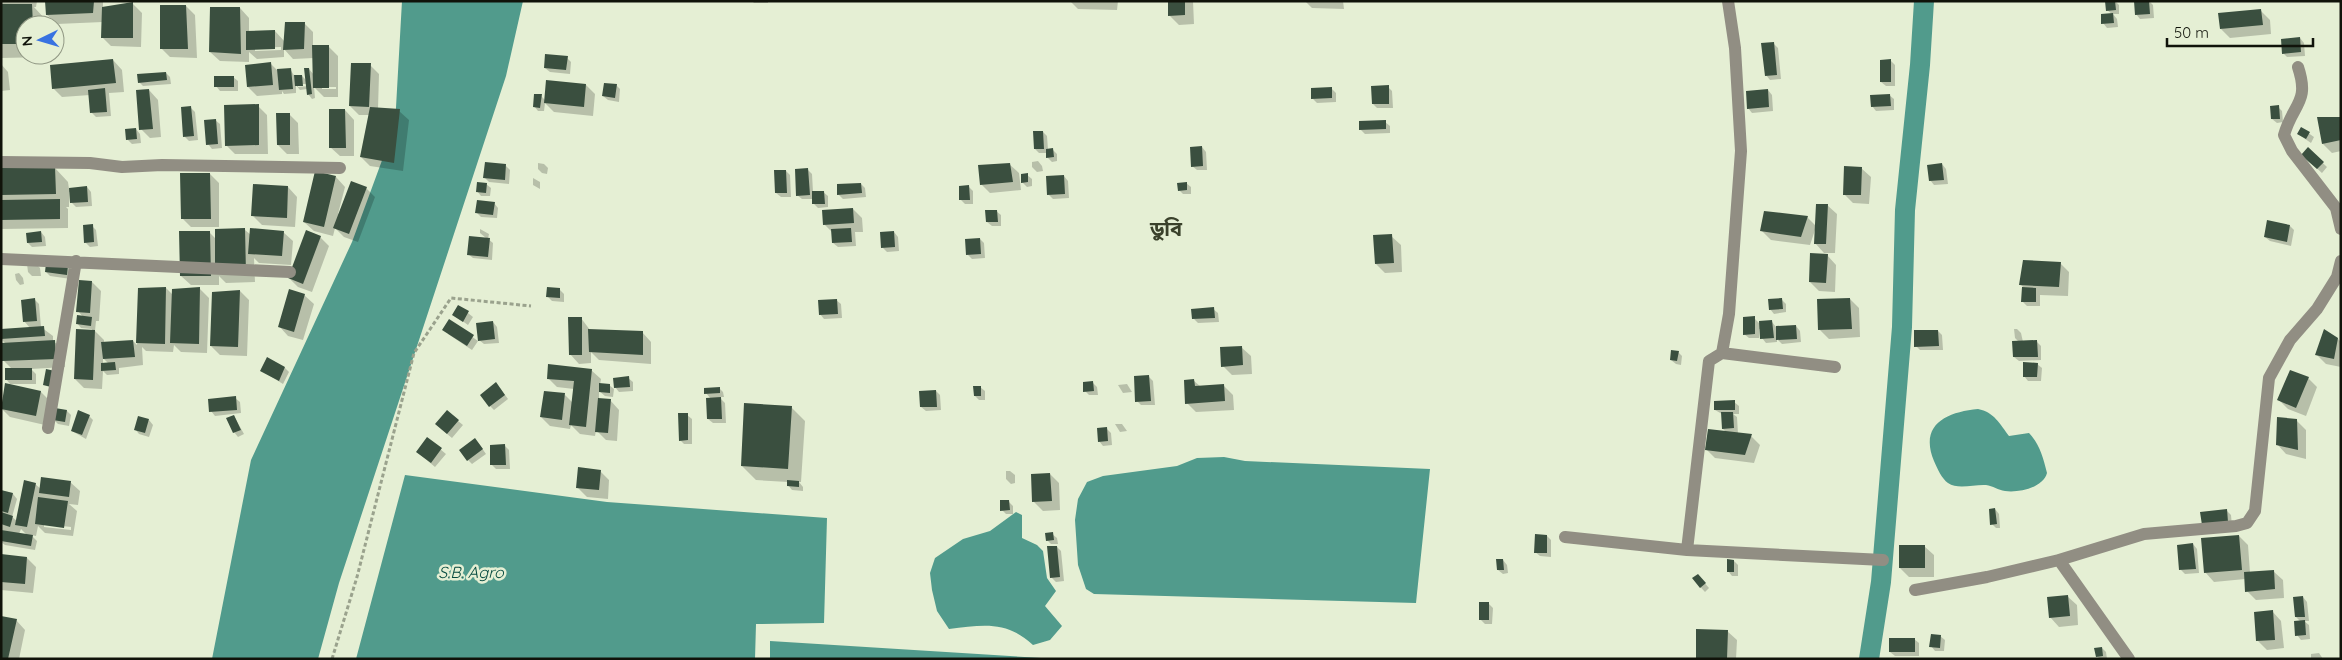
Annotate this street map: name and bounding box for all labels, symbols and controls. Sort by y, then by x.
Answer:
north arrow [15,15,65,65]
scale bar [2167,15,2313,47]
text: 50 m [2174,23,2209,42]
text: N [18,35,36,47]
district label: ডুবি [1149,216,1183,241]
water label: S.B. Agro [438,562,505,582]

